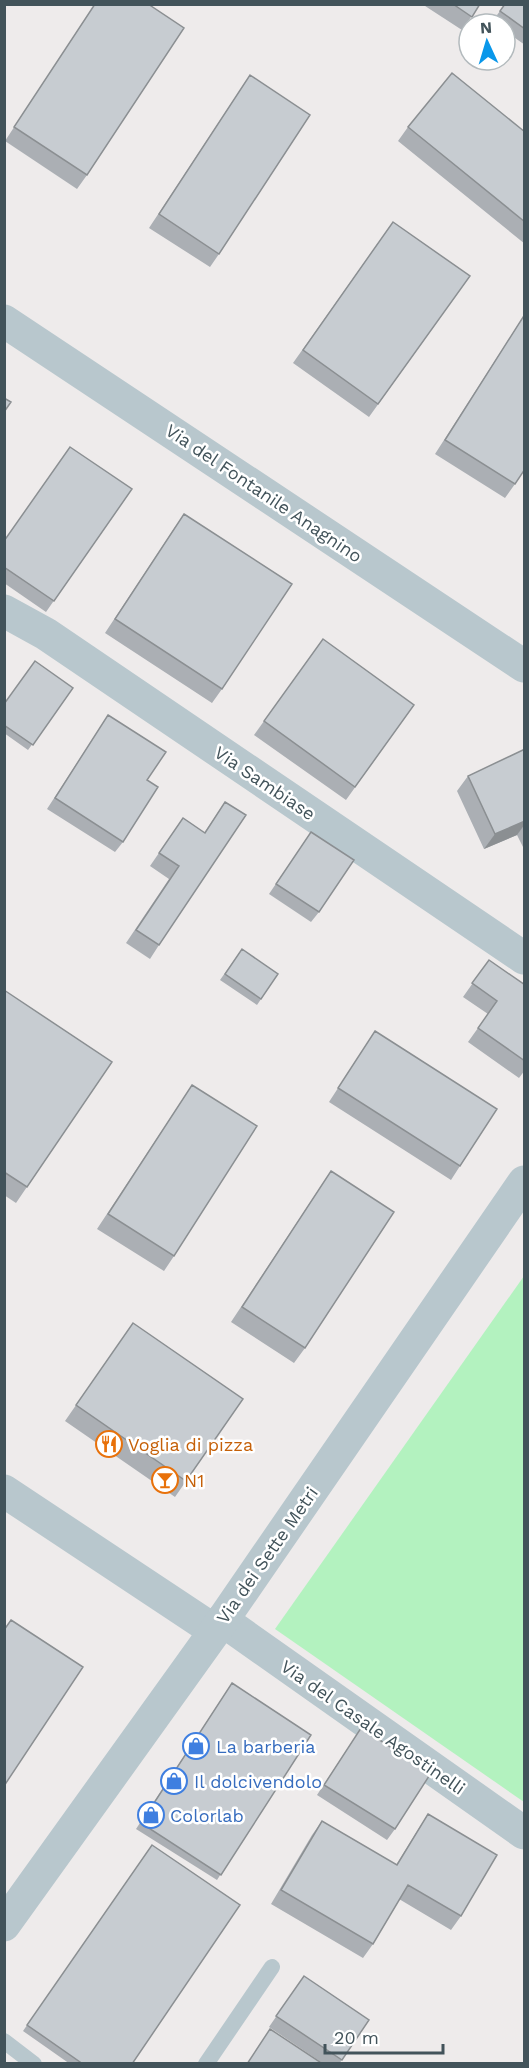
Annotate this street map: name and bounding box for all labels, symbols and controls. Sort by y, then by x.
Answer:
north arrow [457,12,517,72]
text: N [479,18,493,37]
street label: Via del Fontanile Anagnino [162,419,366,567]
street label: Via Sambiase [211,742,319,824]
restaurant icon: Voglia di pizza [94,1429,124,1459]
place label: Voglia di pizza [128,1434,253,1455]
bar icon: N1 [150,1465,180,1495]
place label: N1 [184,1470,204,1491]
street label: Via dei Sette Metri [212,1483,322,1627]
street label: Via del Casale Agostinelli [277,1655,469,1799]
shop icon: La barberia [181,1731,211,1761]
place label: La barberia [216,1736,316,1757]
shop icon: Il dolcivendolo [159,1766,189,1796]
place label: Il dolcivendolo [194,1771,322,1792]
shop icon: Colorlab [136,1800,166,1830]
place label: Colorlab [170,1805,244,1826]
scale bar [325,2017,444,2055]
text: 20 m [334,2027,379,2048]

